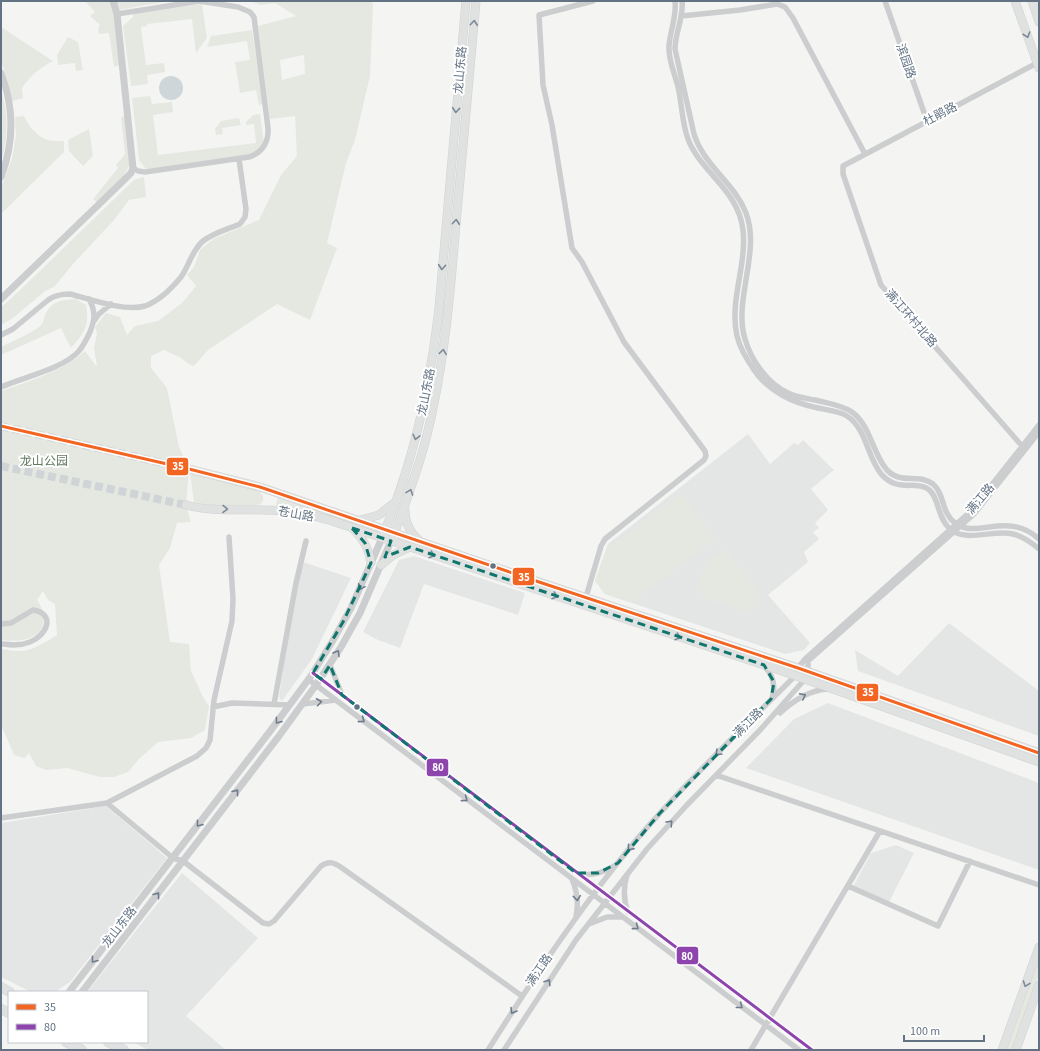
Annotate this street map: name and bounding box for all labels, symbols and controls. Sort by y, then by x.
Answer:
one-way arrow [469,20,478,26]
one-way arrow [1023,31,1031,38]
street label: 滨园路 [892,41,919,81]
street label: 龙山东路 [450,45,471,95]
street label: 杜鹃路 [920,98,960,130]
one-way arrow [452,107,461,113]
one-way arrow [452,219,461,225]
one-way arrow [438,264,447,270]
street label: 满江环村北路 [881,286,941,351]
one-way arrow [438,349,447,355]
street label: 龙山东路 [414,367,439,417]
one-way arrow [412,433,421,440]
park label: 龙山公园 [20,453,68,470]
line badge: 35 [166,457,189,476]
text: 35 [172,459,184,474]
street label: 满江路 [962,480,998,519]
one-way arrow [405,488,413,495]
street label: 苍山路 [277,503,315,526]
one-way arrow [222,505,228,513]
one-way arrow [428,550,435,558]
unlabelled marker [488,561,498,571]
line badge: 35 [512,567,535,586]
text: 35 [518,570,530,585]
one-way arrow [358,582,366,590]
one-way arrow [552,591,559,599]
one-way arrow [675,632,682,641]
one-way arrow [333,650,340,657]
line badge: 35 [856,683,879,702]
text: 35 [862,685,874,700]
one-way arrow [799,694,806,701]
one-way arrow [316,698,322,707]
unlabelled marker [352,702,362,712]
street label: 满江路 [730,705,767,742]
one-way arrow [357,715,364,722]
one-way arrow [276,716,283,723]
one-way arrow [715,748,723,756]
line badge: 80 [426,758,449,777]
text: 80 [432,760,444,775]
one-way arrow [232,789,239,796]
one-way arrow [461,794,468,801]
one-way arrow [197,819,204,826]
one-way arrow [665,820,672,828]
one-way arrow [627,844,634,851]
one-way arrow [152,892,159,899]
one-way arrow [572,895,581,901]
street label: 龙山东路 [98,903,141,951]
one-way arrow [632,922,639,929]
line badge: 80 [676,946,699,965]
text: 80 [681,949,693,964]
street label: 满江路 [522,951,557,990]
one-way arrow [92,956,99,963]
one-way arrow [543,979,551,986]
one-way arrow [1022,980,1030,987]
legend [8,991,148,1043]
text: 35 [44,999,56,1016]
one-way arrow [736,1001,743,1008]
one-way arrow [510,1007,518,1014]
scale bar [904,1017,984,1043]
text: 80 [44,1019,56,1036]
text: 100 m [910,1023,940,1040]

